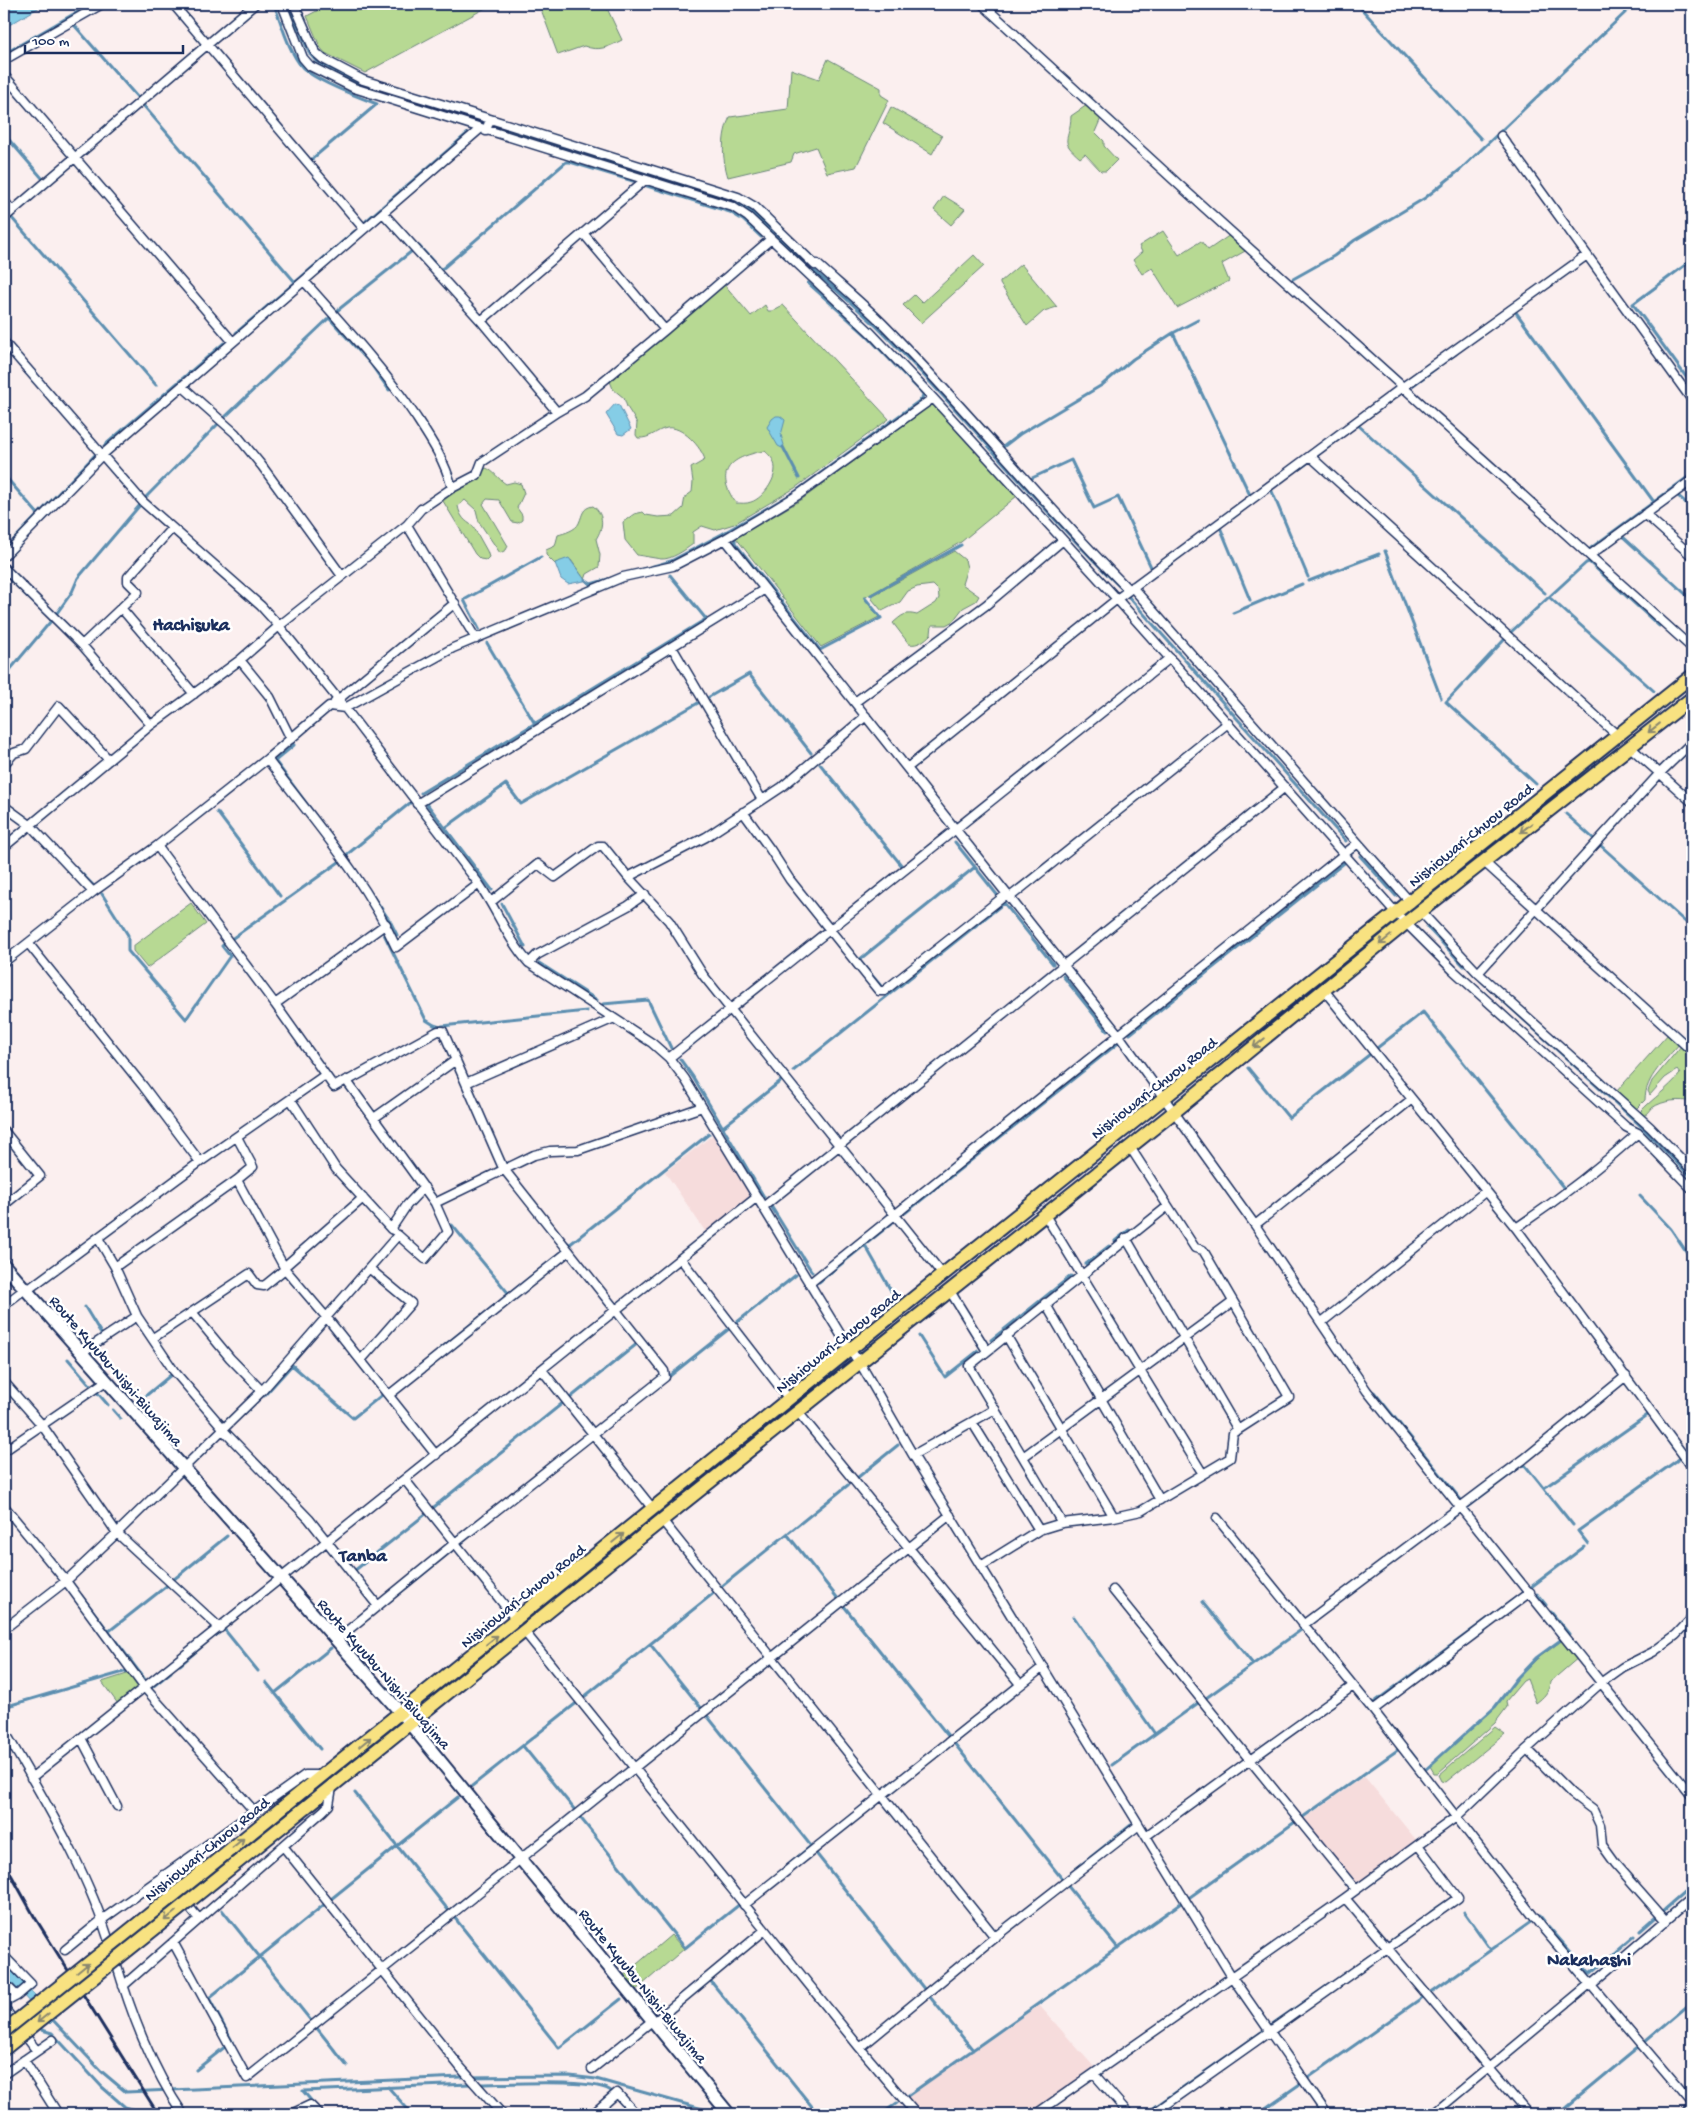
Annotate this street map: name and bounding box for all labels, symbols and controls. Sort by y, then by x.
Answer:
scale bar [25,22,182,54]
text: 100 m [31,33,70,51]
district label: Hachisuka [152,615,231,638]
one-way arrow [1648,722,1661,733]
street label: Nishiowari-Chuou Road [1406,780,1540,893]
one-way arrow [1520,823,1533,834]
one-way arrow [1379,935,1392,946]
street label: Nishiowari-Chuou Road [1088,1034,1223,1145]
one-way arrow [1253,1037,1266,1048]
street label: Nishiowari-Chuou Road [773,1286,907,1399]
street label: Route Kyuubu-Nishi-Biwajima [44,1293,186,1452]
one-way arrow [611,1533,624,1544]
street label: Nishiowari-Chuou Road [458,1541,592,1654]
district label: Tanba [337,1546,388,1569]
street label: Route Kyuubu-Nishi-Biwajima [312,1596,454,1755]
one-way arrow [485,1635,498,1646]
one-way arrow [358,1736,371,1747]
street label: Nishiowari-Chuou Road [142,1794,276,1907]
one-way arrow [231,1838,244,1849]
street label: Route Kyuubu-Nishi-Biwajima [573,1906,710,2069]
one-way arrow [163,1911,176,1922]
district label: Nakahashi [1547,1950,1631,1973]
one-way arrow [76,1963,89,1974]
one-way arrow [37,2012,50,2023]

